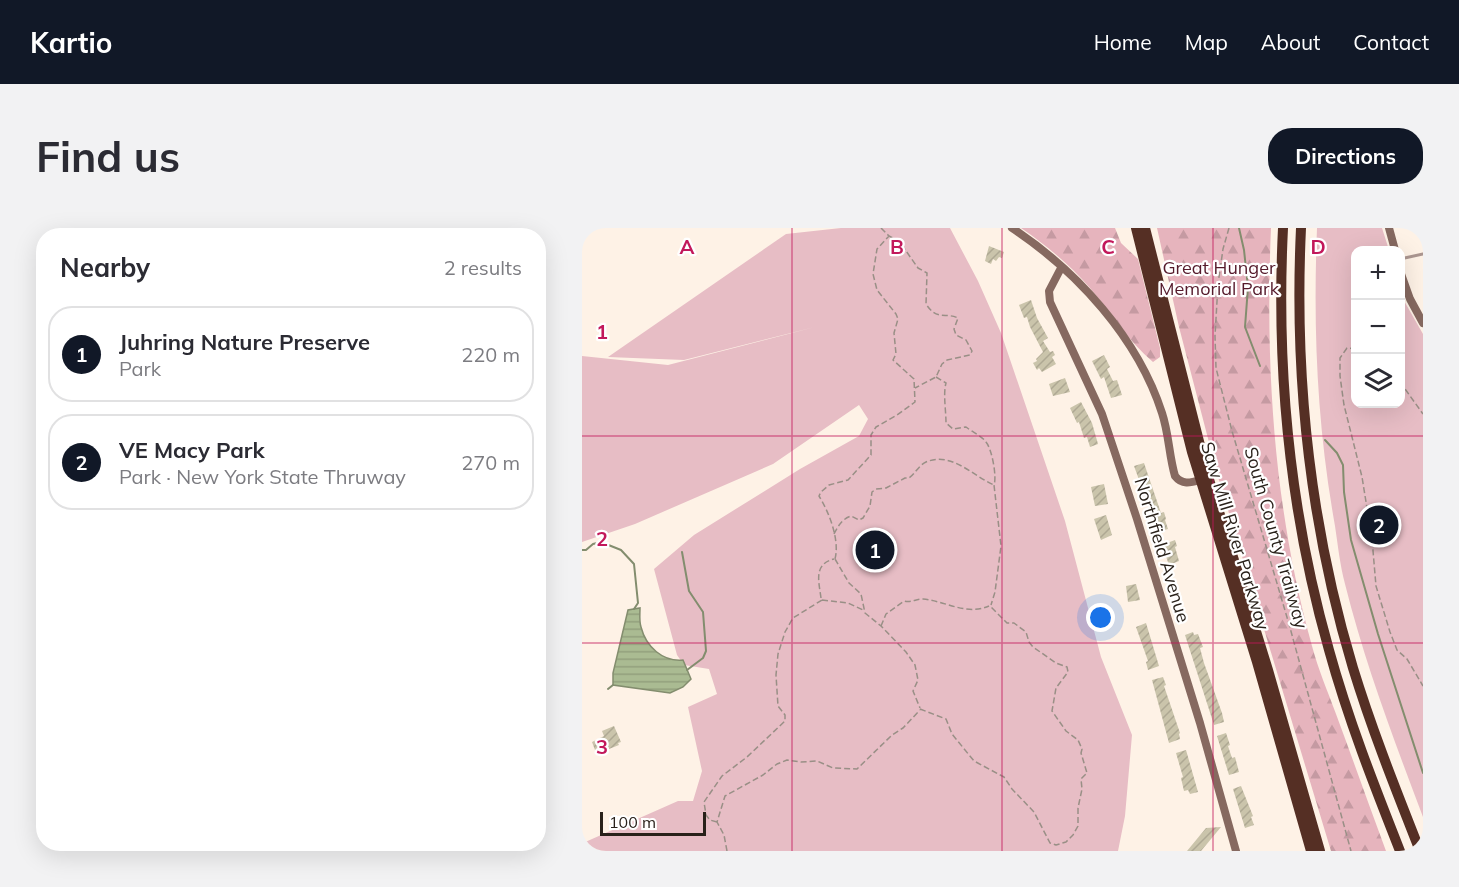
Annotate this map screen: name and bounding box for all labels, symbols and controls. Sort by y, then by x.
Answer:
text: Kartio [30,25,112,60]
text: Home [1094,29,1152,55]
text: Map [1185,29,1228,55]
text: About [1261,29,1320,55]
text: Contact [1353,29,1429,55]
button: Directions [1268,128,1423,184]
text: Find us [36,130,180,183]
text: A [680,234,695,259]
text: B [890,234,904,259]
text: C [1101,234,1115,259]
text: D [1310,234,1326,259]
map controls [1351,246,1405,408]
button: + [1351,246,1405,300]
text: Nearby [60,251,150,284]
text: 2 results [444,255,522,280]
park label: Great Hunger Memorial Park [1159,256,1280,300]
button: − [1351,300,1405,354]
text: 1 [596,319,608,344]
text: Juhring Nature Preserve [119,328,370,356]
text: 1 [76,342,88,367]
text: 220 m [461,342,520,367]
button: layers [1351,354,1405,408]
text: Park [119,356,161,381]
text: VE Macy Park [119,436,265,464]
street label: Saw Mill River Parkway [1196,439,1275,633]
street label: South County Trailway [1240,444,1314,632]
text: 2 [76,450,88,475]
text: 270 m [461,450,520,475]
text: Park · New York State Thruway [119,464,406,489]
street label: Northfield Avenue [1130,475,1195,625]
pin: 2 [1360,502,1398,548]
text: 2 [596,526,608,551]
pin: 1 [856,528,894,572]
your location [1086,603,1115,632]
text: 3 [596,734,608,759]
scale bar [600,809,706,836]
text: 100 m [609,812,656,832]

